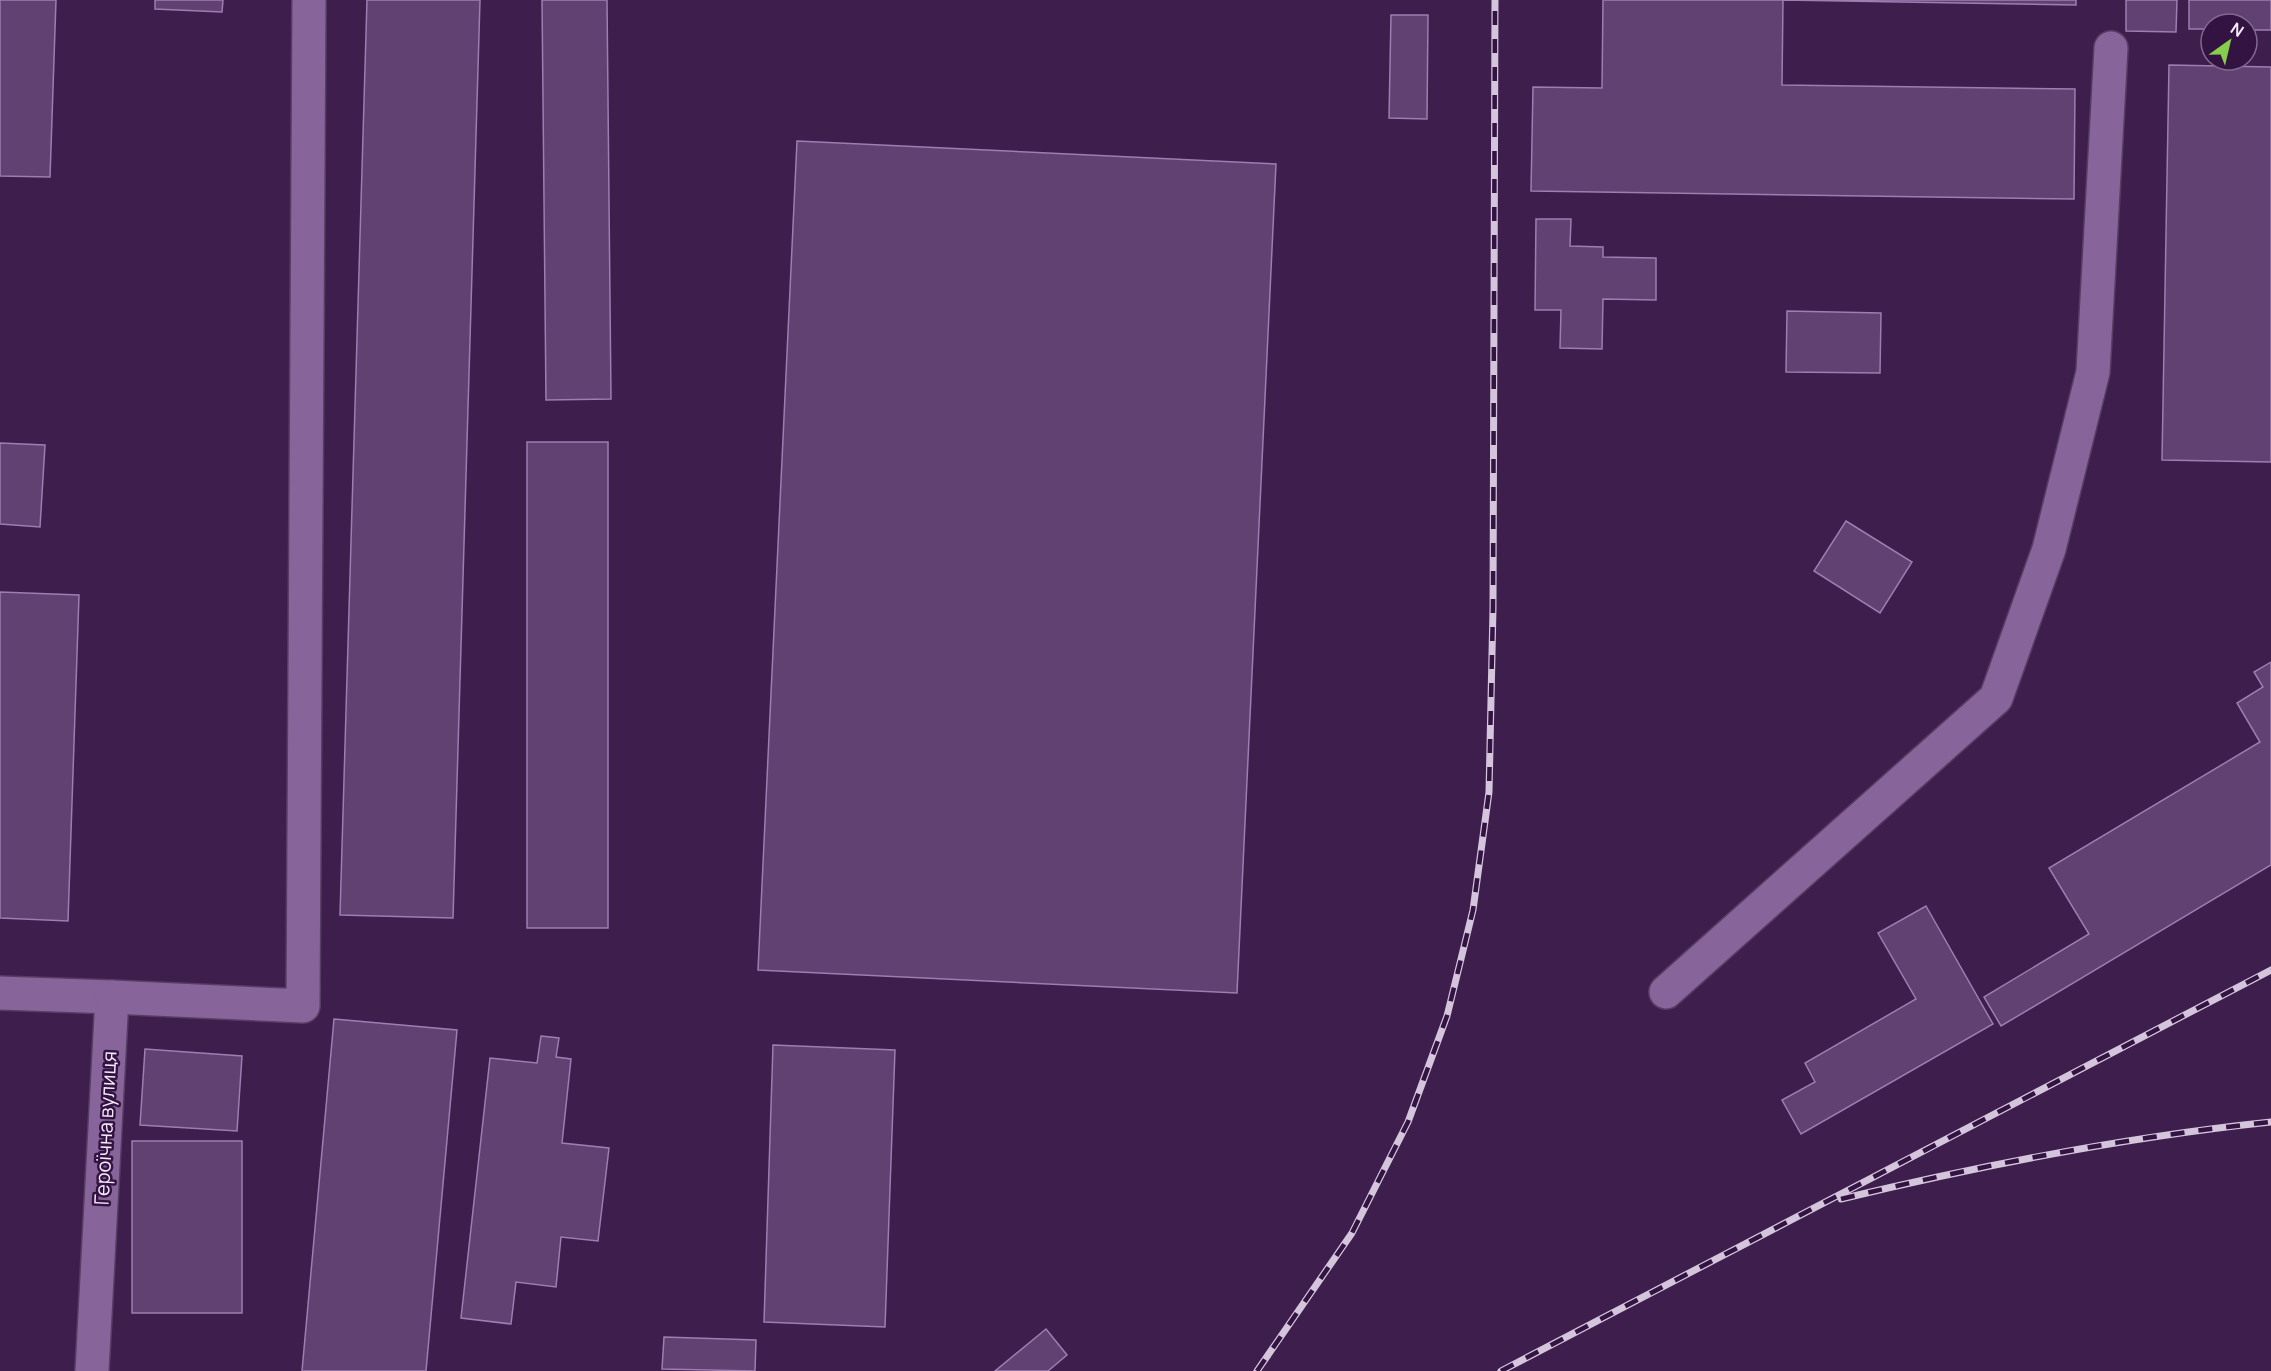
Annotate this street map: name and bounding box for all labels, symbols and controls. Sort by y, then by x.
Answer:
north arrow [2199,12,2259,72]
text: N [2226,17,2248,42]
street label: Героїчна вулиця [87,1050,123,1206]

